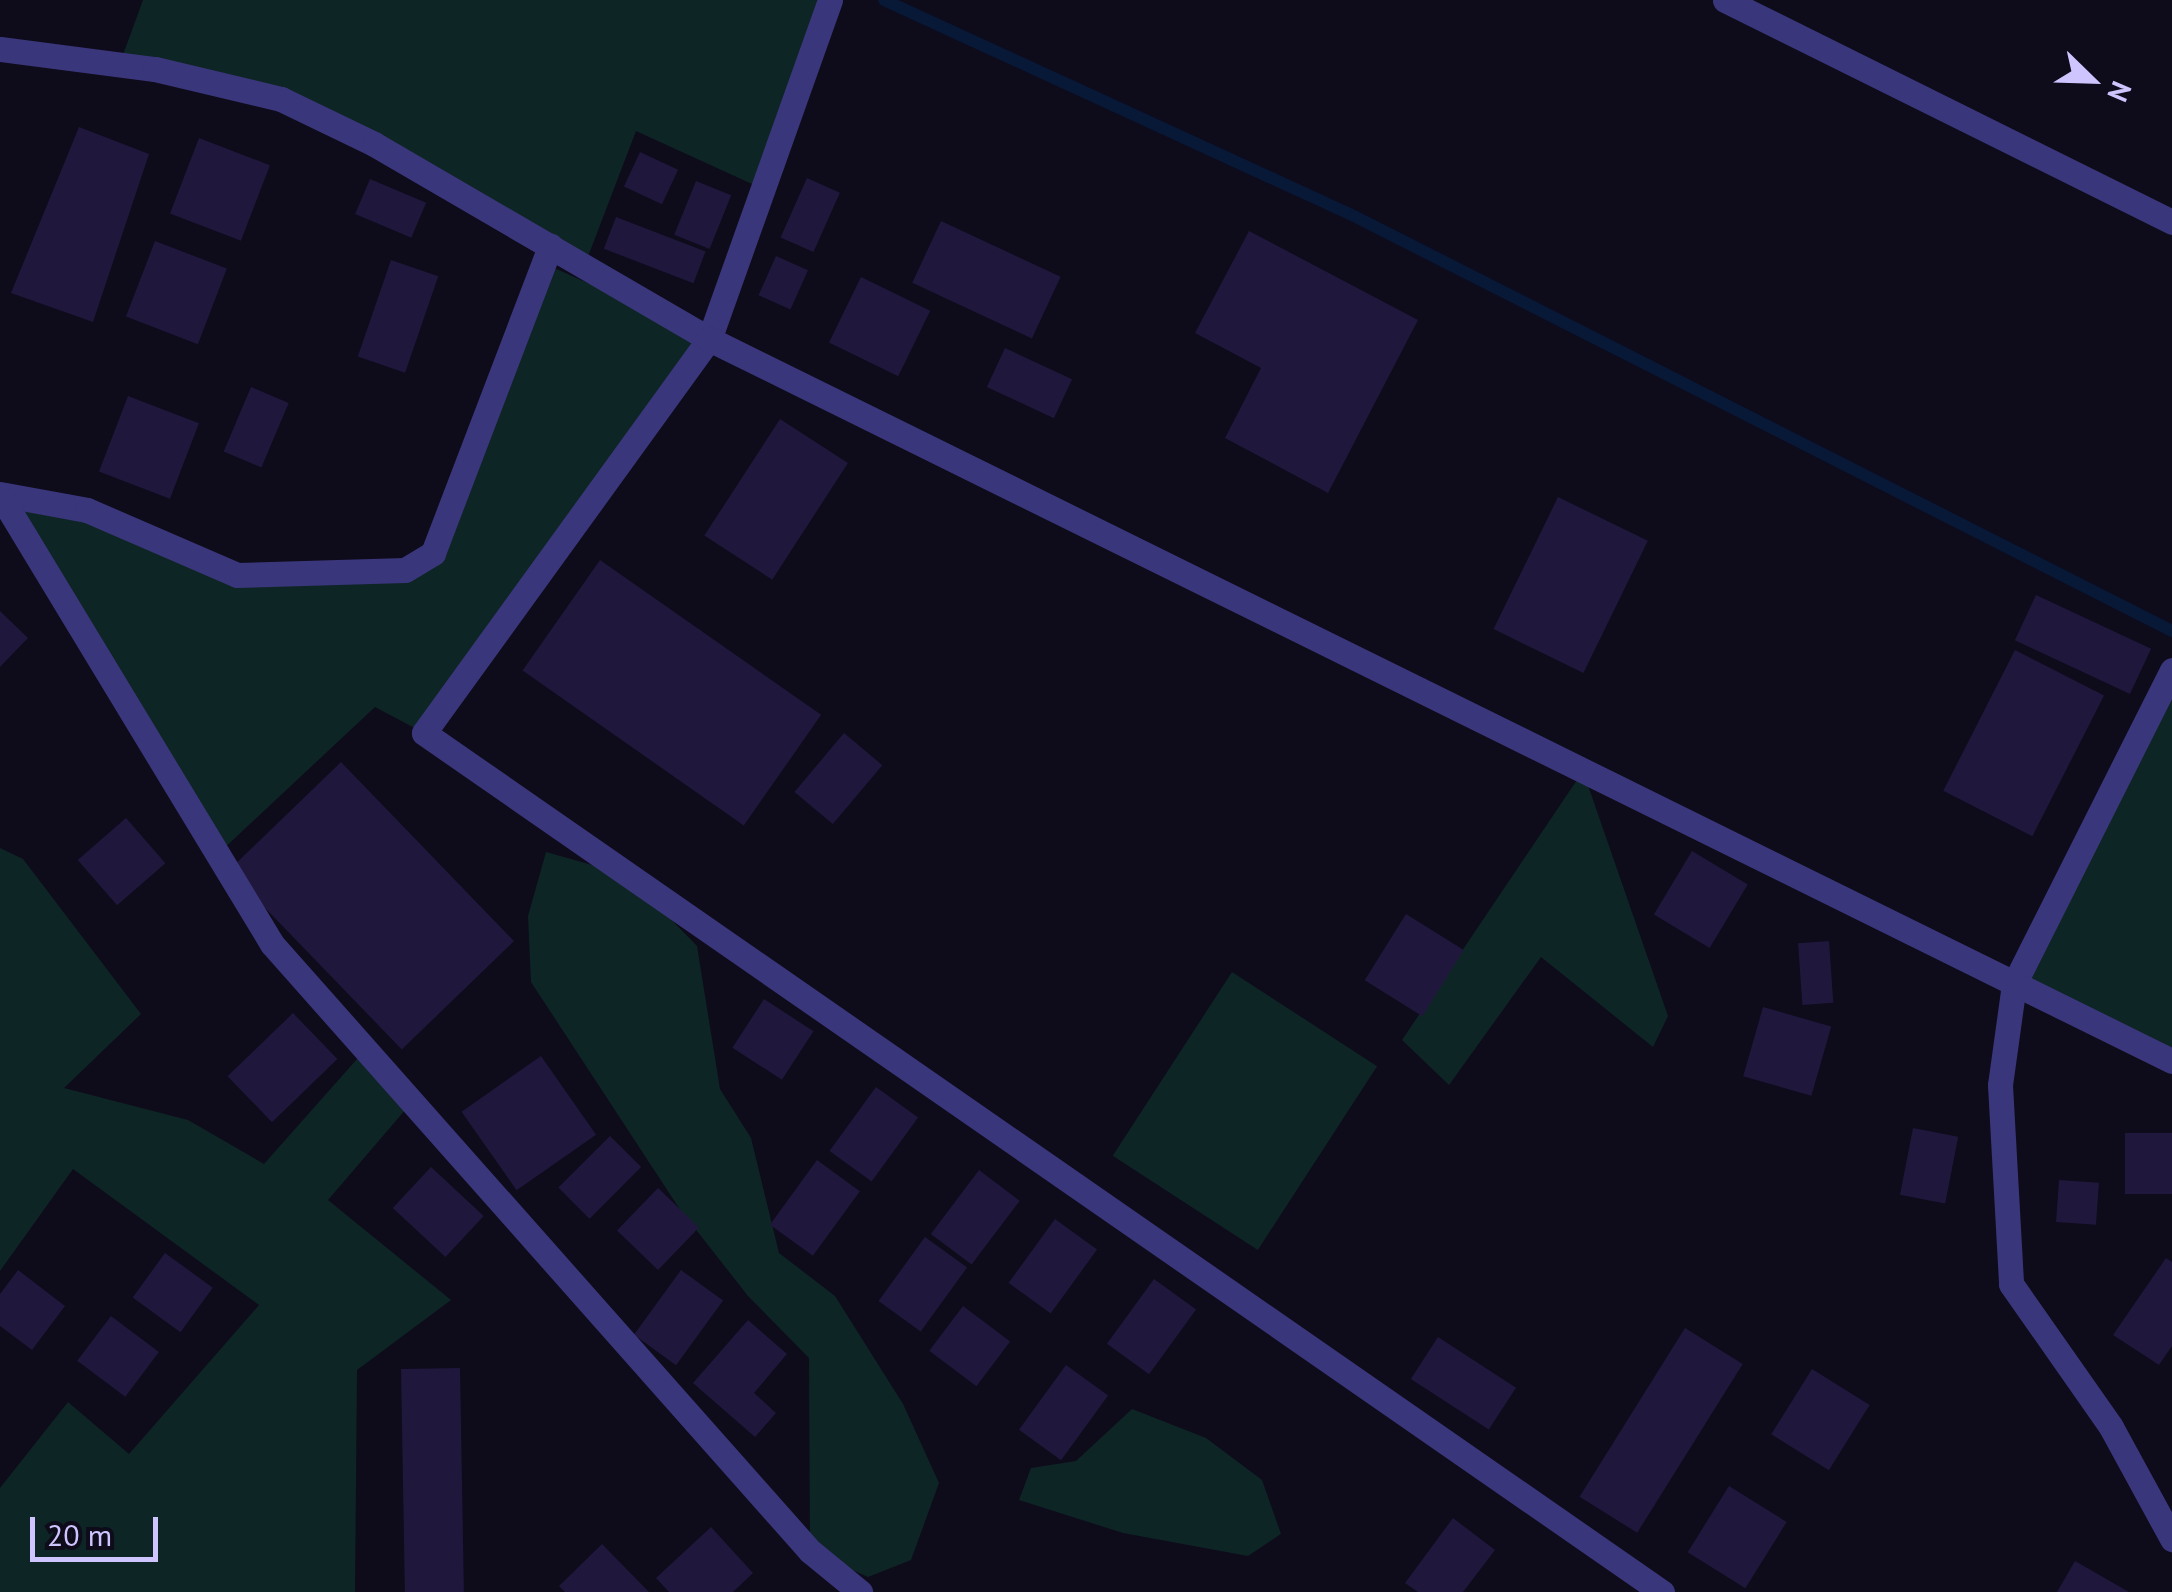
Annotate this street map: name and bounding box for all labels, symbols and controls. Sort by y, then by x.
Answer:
north arrow [2042,30,2142,130]
text: N [2099,76,2141,108]
scale bar [35,1497,162,1559]
text: 20 m [47,1515,112,1554]

